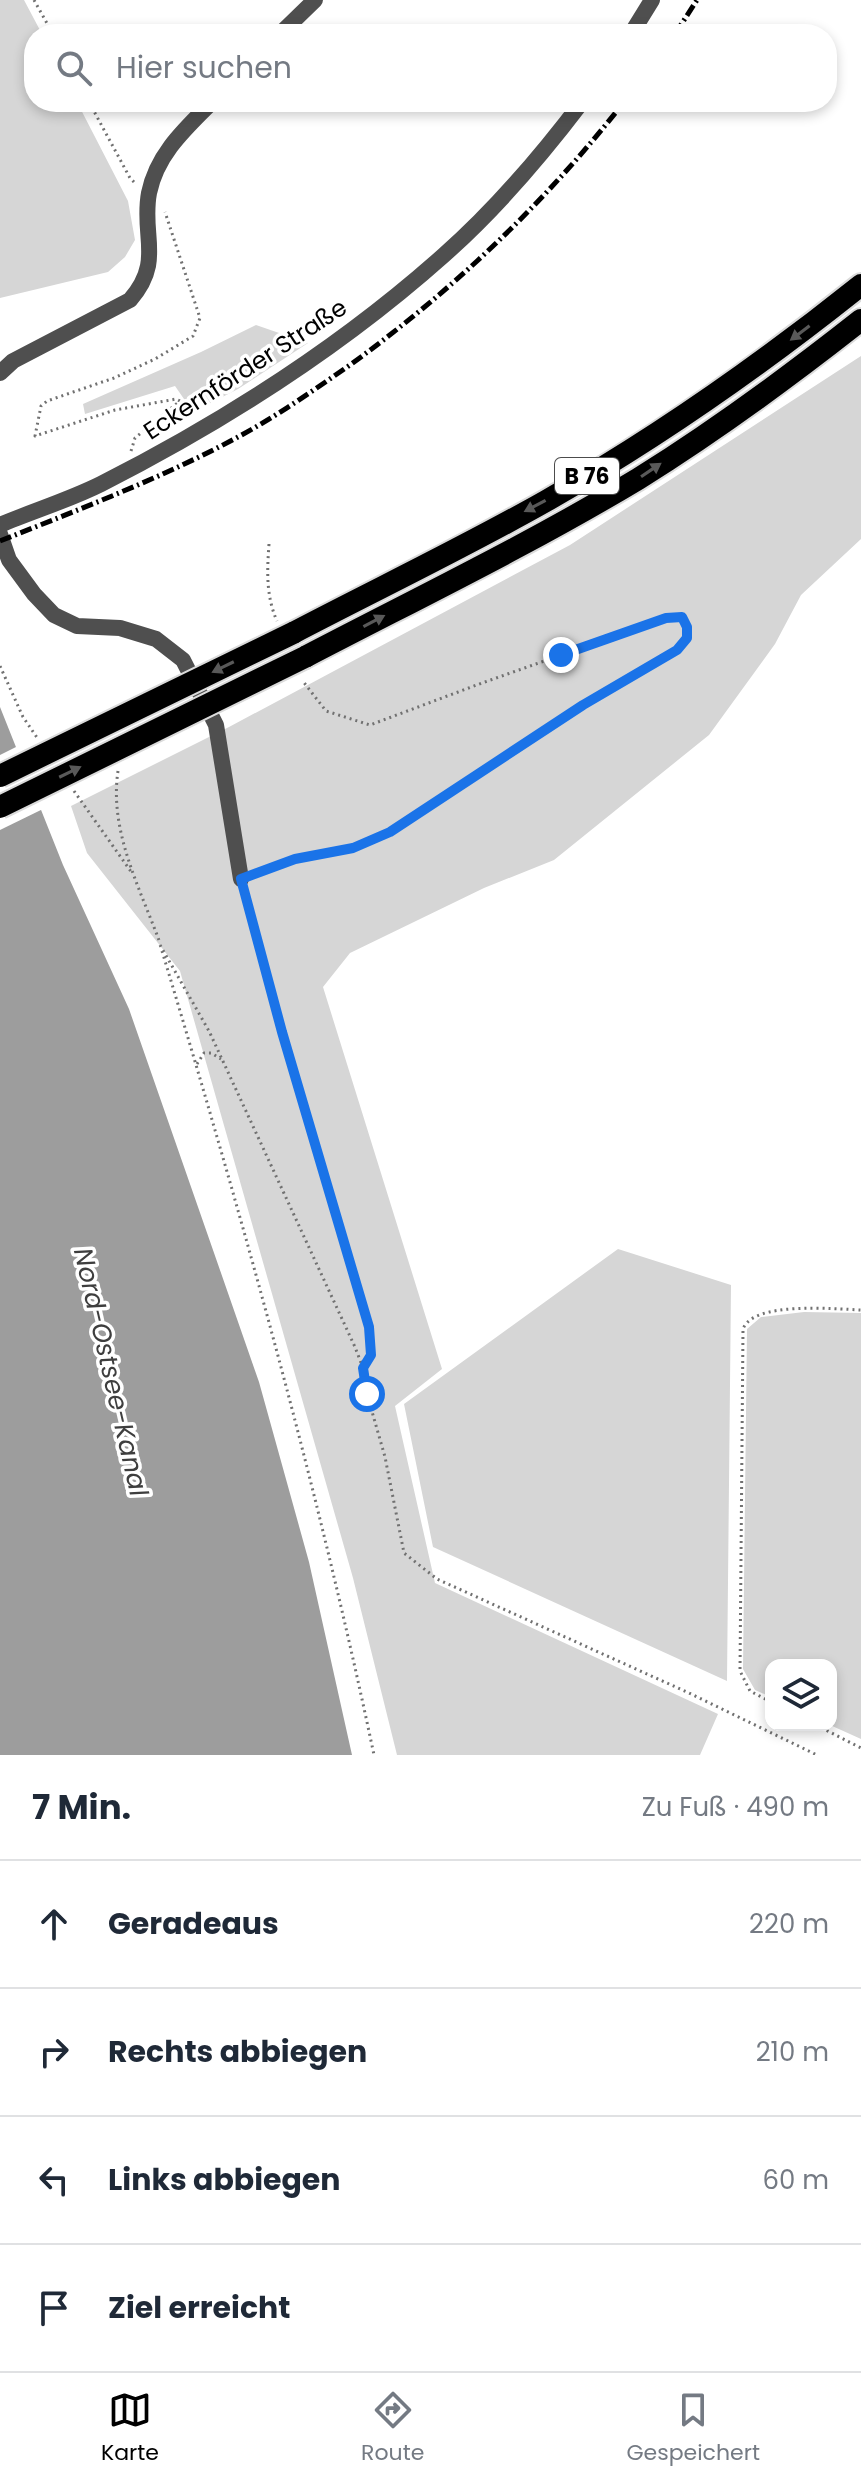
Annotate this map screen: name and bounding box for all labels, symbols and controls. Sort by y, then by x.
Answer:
search box [24,24,837,112]
icon: search [52,46,96,90]
text: Hier suchen [116,46,292,89]
street label: Eckernförder Straße [137,291,353,447]
one-way arrow [789,325,810,341]
road number: B 76 [555,458,619,494]
one-way arrow [641,462,662,477]
one-way arrow [524,500,547,513]
one-way arrow [362,614,385,627]
route end [543,637,579,673]
one-way arrow [211,660,234,674]
one-way arrow [59,766,82,779]
water label: Nord-Ostsee-Kanal [65,1244,157,1500]
route start [349,1376,385,1412]
map controls [765,1659,837,1731]
button: layers [765,1659,837,1731]
text: 7 Min. [32,1783,131,1831]
text: Zu Fuß · 490 m [642,1789,829,1825]
icon: ahead [32,1902,76,1946]
text: Geradeaus [108,1902,279,1945]
text: 220 m [749,1906,829,1942]
icon: right [32,2030,76,2074]
text: Rechts abbiegen [108,2030,367,2073]
text: 210 m [756,2034,829,2070]
icon: left [32,2158,76,2202]
text: Links abbiegen [108,2158,341,2201]
text: 60 m [762,2162,829,2198]
icon: arrive [32,2286,76,2330]
text: Ziel erreicht [108,2286,290,2329]
tab: Karte [101,2388,159,2469]
tab: Route [361,2388,424,2469]
tab: Gespeichert [626,2388,760,2469]

